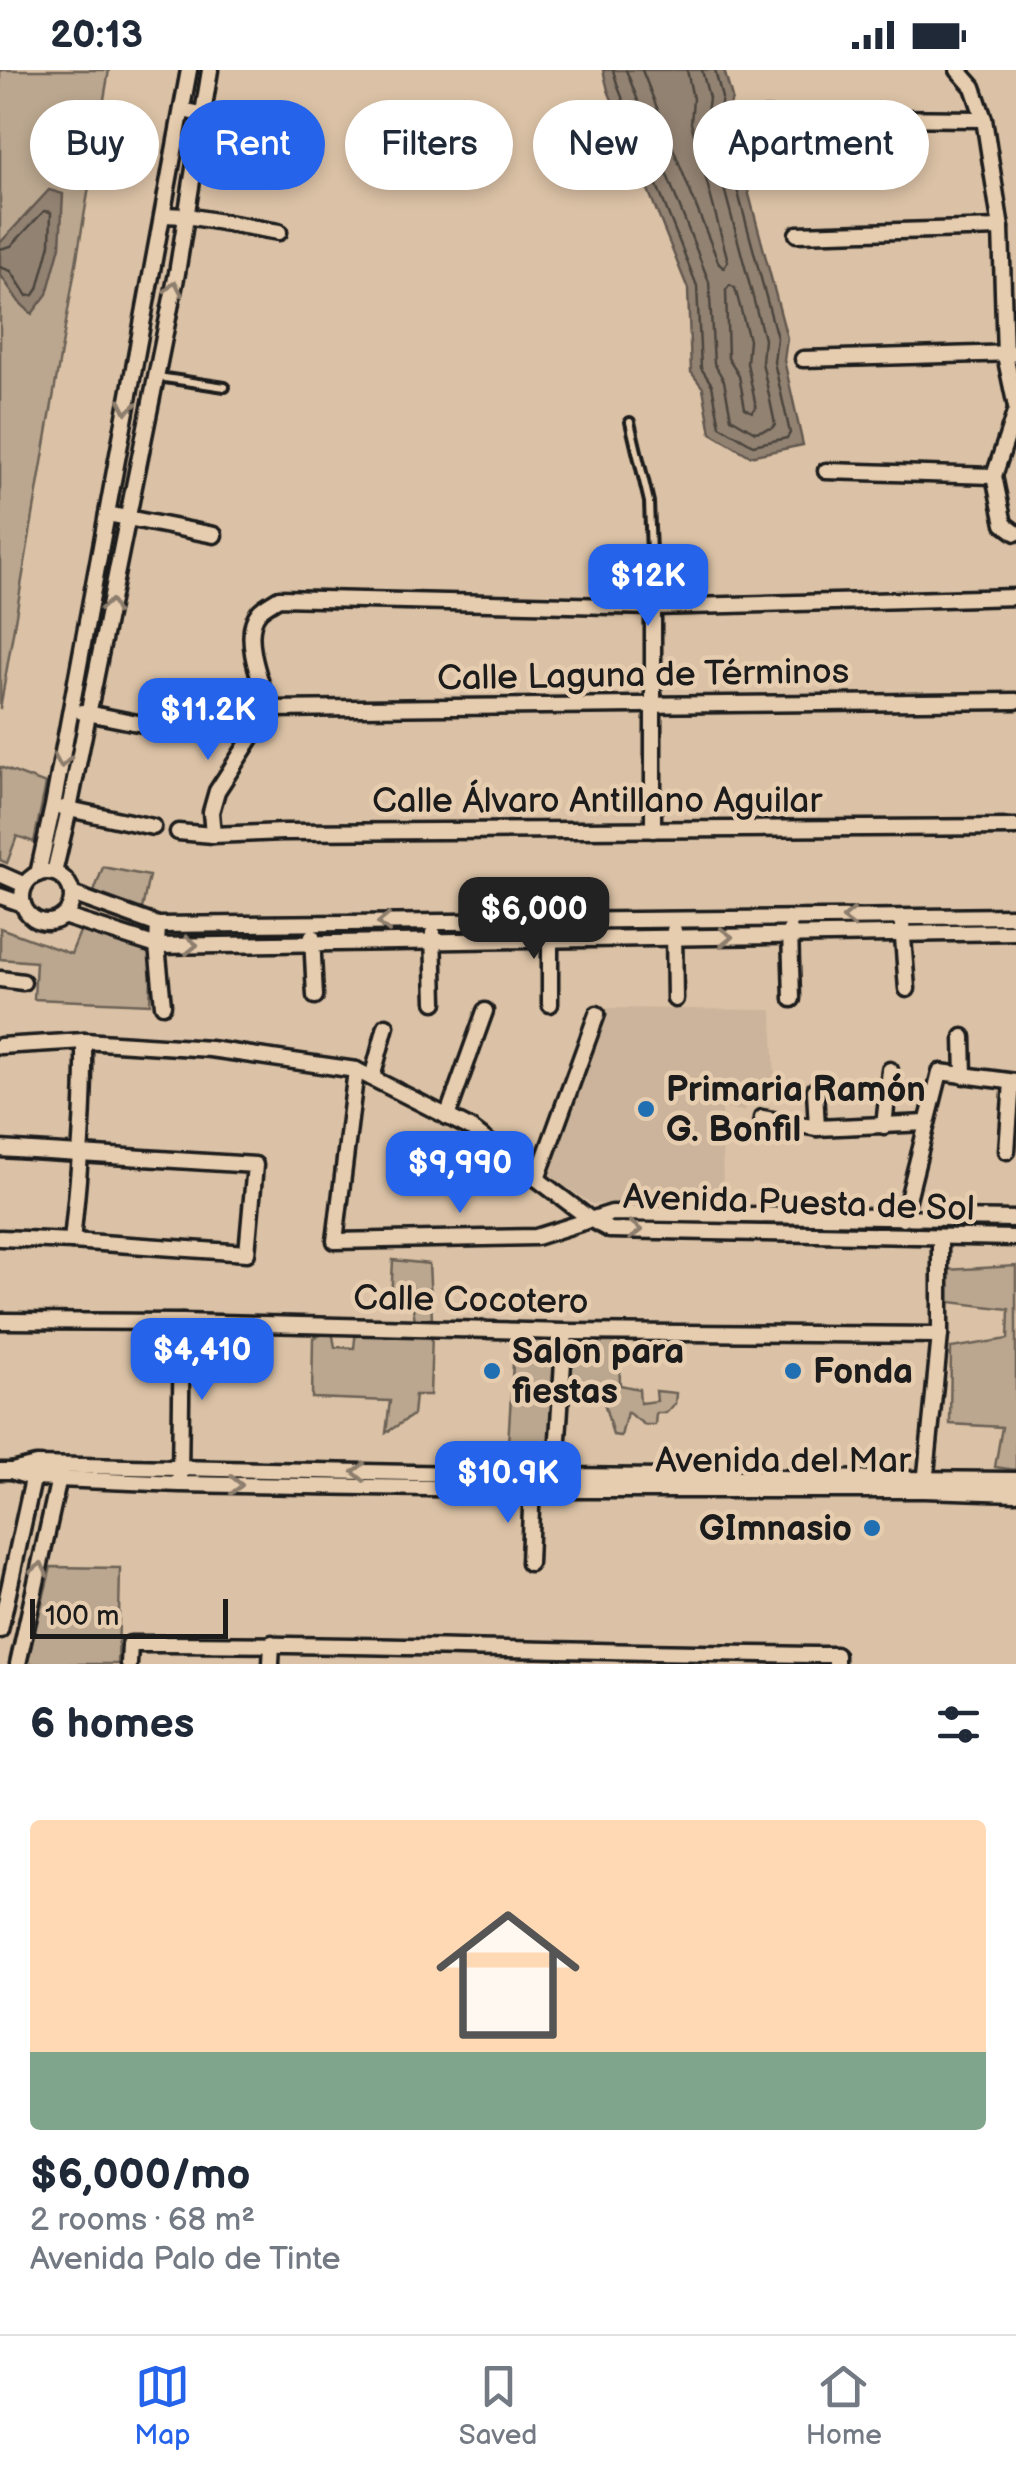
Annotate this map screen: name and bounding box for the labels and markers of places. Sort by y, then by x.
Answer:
pin: $12K [589,544,707,629]
pin: $11.2K [127,678,289,763]
pin: $6,000 [453,877,615,962]
place label: Primaria Ramón G. Bonfil [666,1069,926,1152]
marker: Primaria Ramón G. Bonfil [635,1098,657,1120]
pin: $9,990 [379,1131,541,1216]
pin: $4,410 [121,1318,283,1403]
place label: Salon para fiestas [512,1331,684,1414]
place label: Fonda [813,1351,913,1394]
marker: Salon para fiestas [481,1360,503,1382]
marker: Fonda [782,1360,804,1382]
pin: $10.9K [427,1441,589,1526]
place label: GImnasio [699,1508,852,1551]
marker: GImnasio [861,1517,883,1539]

